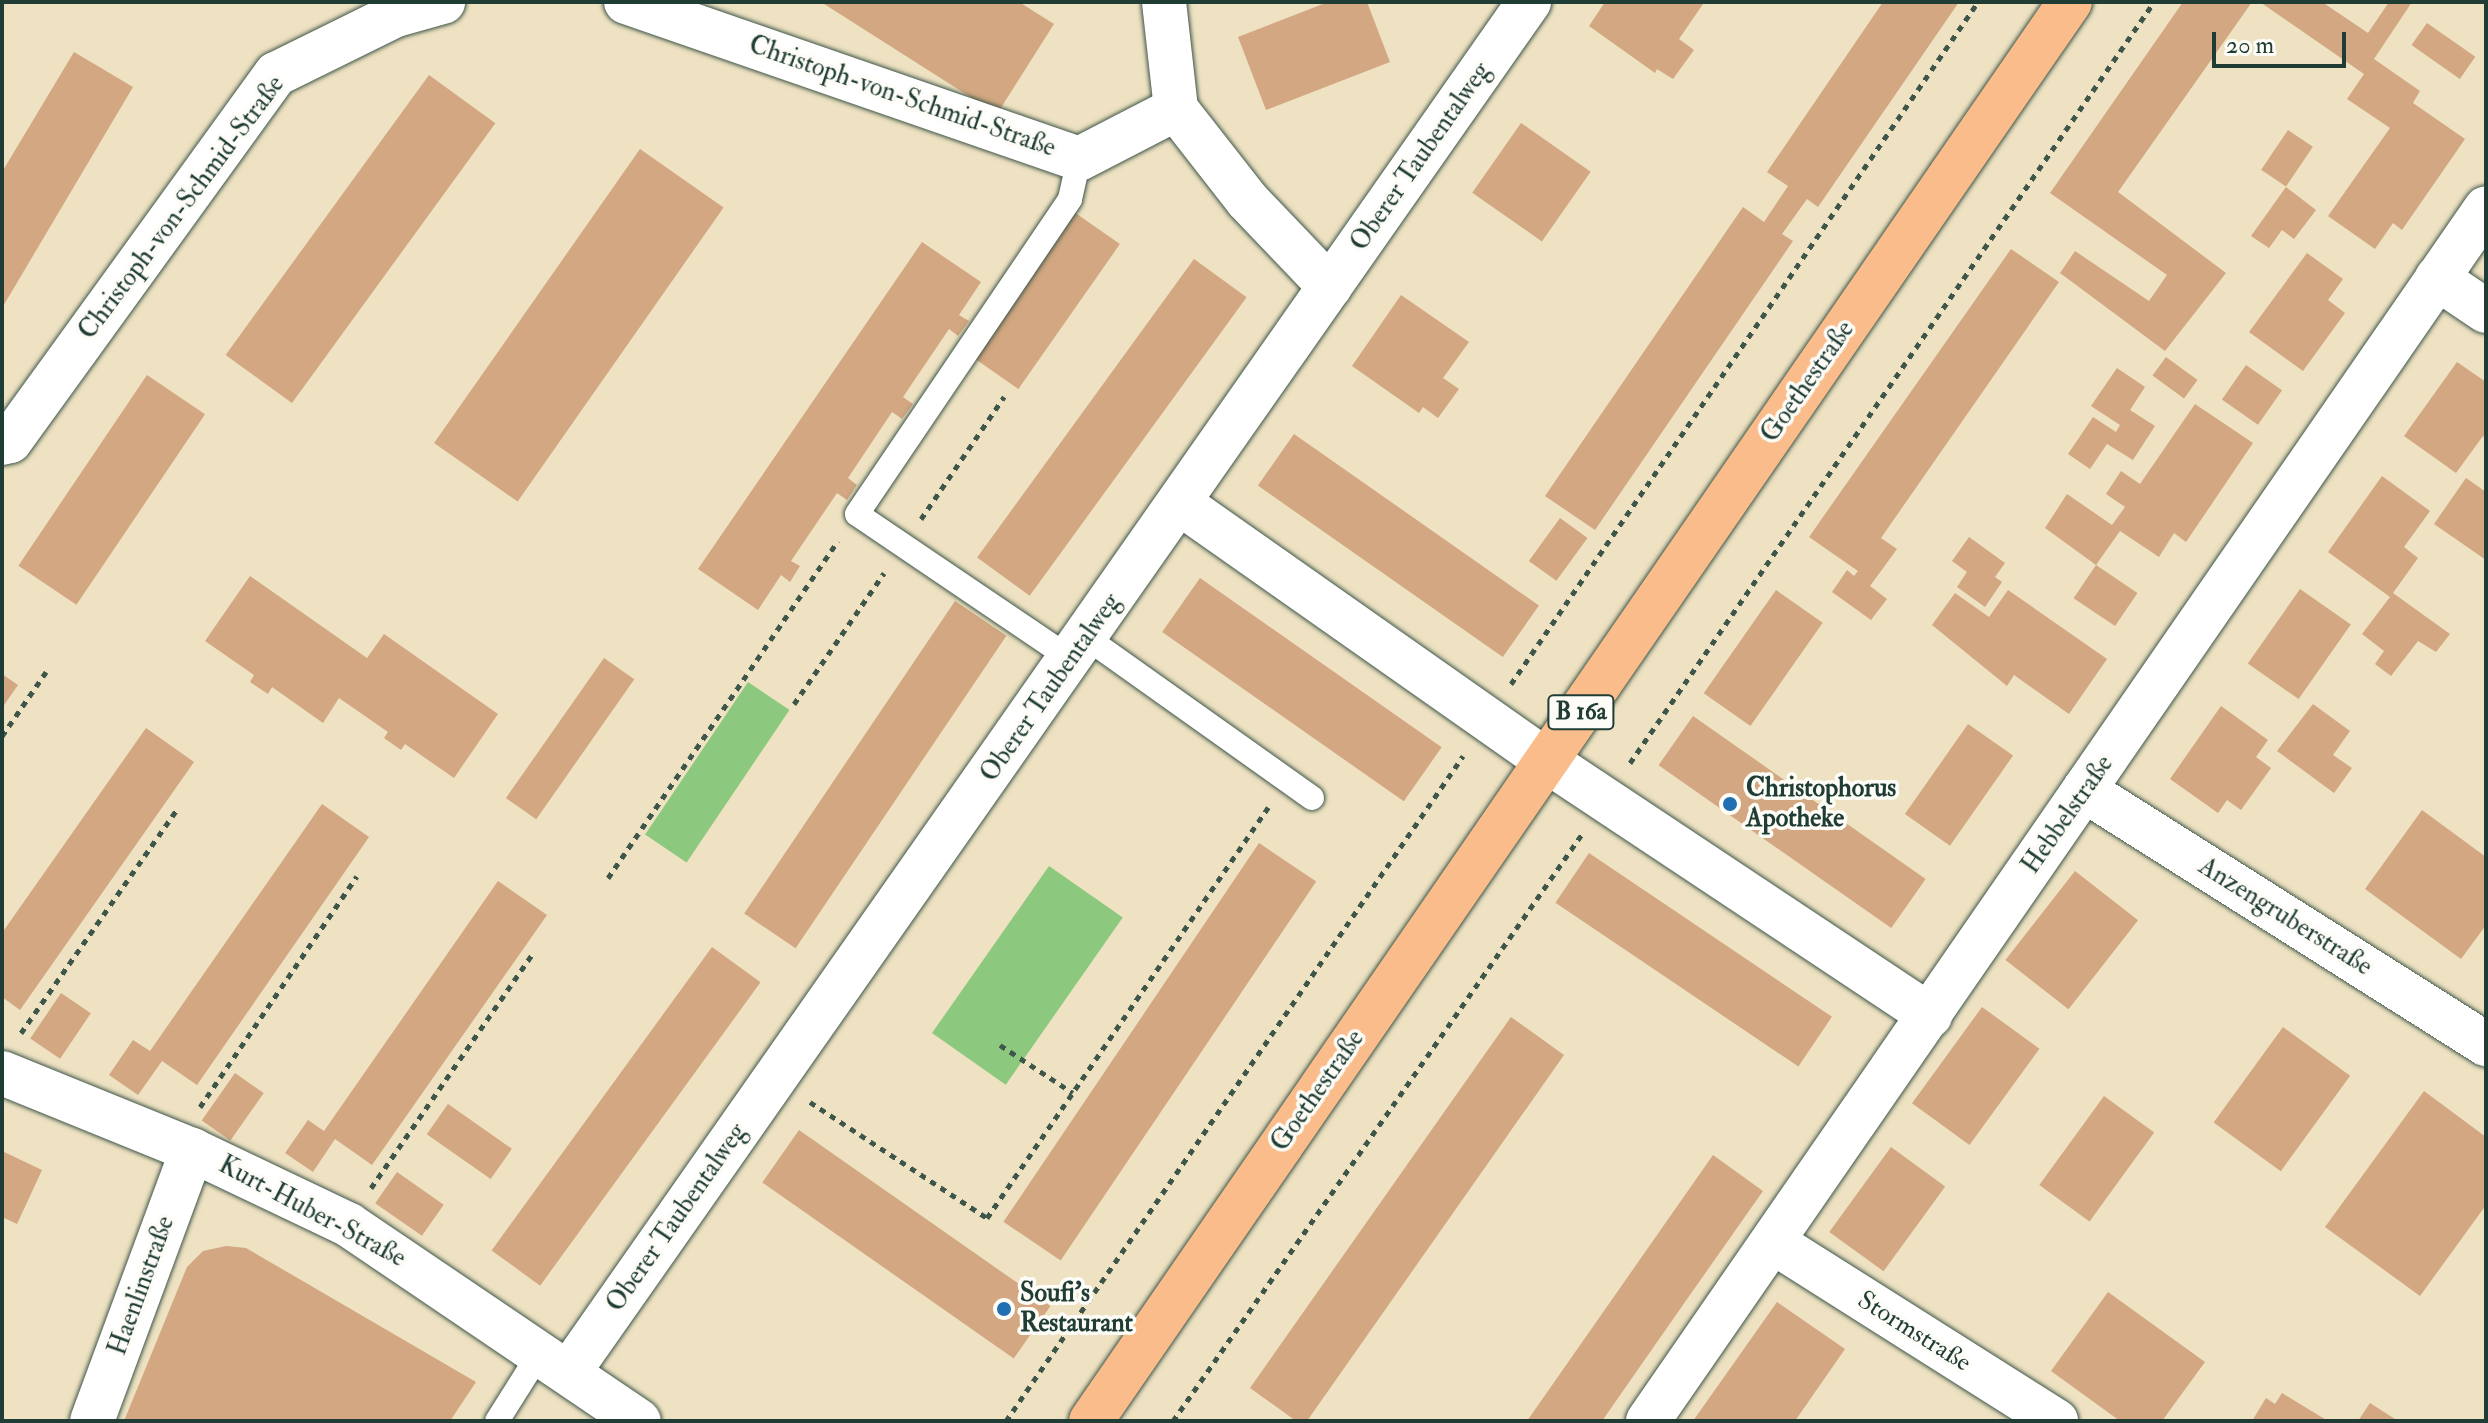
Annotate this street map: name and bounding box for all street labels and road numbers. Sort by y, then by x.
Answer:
street label: Christoph-von-Schmid-Straße [745,30,1059,164]
street label: Oberer Taubentalweg [1344,57,1498,257]
street label: Christoph-von-Schmid-Straße [73,70,291,346]
street label: Goethestraße [1755,315,1861,449]
street label: Oberer Taubentalweg [974,588,1128,788]
road number: B 16a [1547,692,1615,732]
street label: Hebbelstraße [2016,750,2120,880]
street label: Anzengruberstraße [2193,851,2377,983]
street label: Goethestraße [1265,1024,1371,1158]
street label: Oberer Taubentalweg [600,1118,754,1318]
street label: Kurt-Huber-Straße [213,1150,411,1274]
street label: Haenlinstraße [102,1212,182,1360]
street label: Stormstraße [1852,1285,1976,1379]

